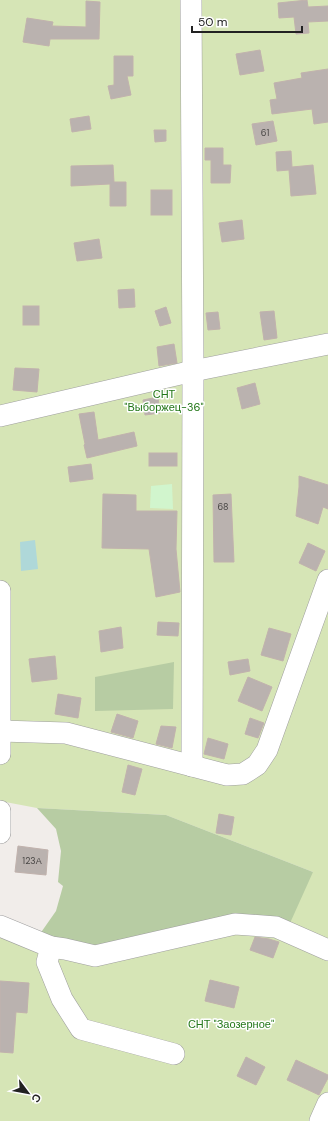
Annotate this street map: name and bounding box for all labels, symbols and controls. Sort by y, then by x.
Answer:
scale bar [192,8,302,34]
text: 50 m [198,14,227,30]
house number: 61 [261,127,269,139]
park label: СНТ "Выборжец-36" [124,387,204,414]
house number: 68 [217,501,229,513]
house number: 123А [22,855,42,867]
park label: СНТ "Заозерное" [188,1017,274,1031]
north arrow [8,1073,48,1113]
text: С [28,1091,45,1105]

